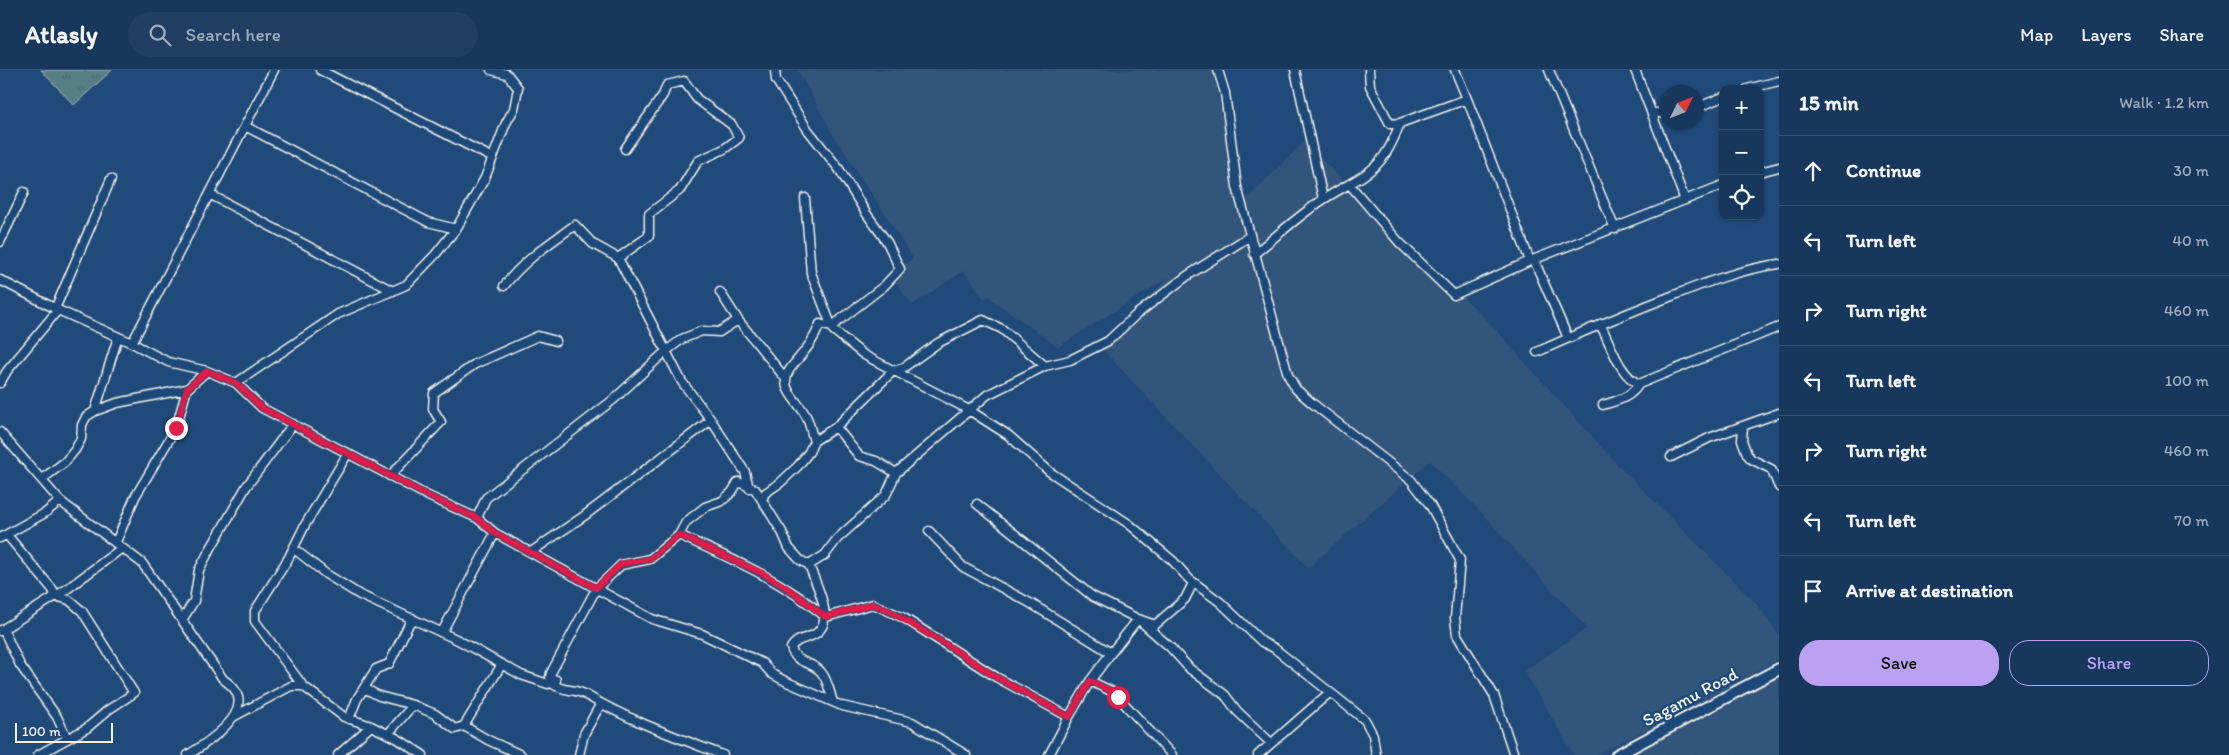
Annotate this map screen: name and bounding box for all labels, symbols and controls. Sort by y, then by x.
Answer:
search box [128,12,478,57]
text: Atlasly [25,20,98,49]
icon: search [146,21,174,49]
text: Search here [186,23,281,46]
text: Map [2020,24,2053,46]
text: Layers [2081,24,2131,46]
text: Share [2159,24,2204,46]
north arrow [1659,85,1704,130]
map controls [1719,85,1764,220]
button: + [1719,85,1764,130]
text: 15 min [1799,90,1859,115]
text: Walk · 1.2 km [2119,93,2209,112]
button: − [1719,130,1764,175]
icon: ahead [1799,157,1827,185]
text: Continue [1846,159,1921,182]
text: 30 m [2173,161,2209,180]
button: locate [1719,175,1764,220]
icon: left [1799,227,1827,255]
text: Turn left [1846,229,1916,252]
text: 40 m [2172,231,2209,250]
icon: right [1799,297,1827,325]
text: Turn right [1846,299,1927,322]
text: 460 m [2164,301,2209,320]
icon: left [1799,367,1827,395]
text: Turn left [1846,369,1916,392]
text: 100 m [2165,371,2209,390]
route end [165,417,188,440]
icon: right [1799,437,1827,465]
text: Turn right [1846,439,1927,462]
text: 460 m [2164,441,2209,460]
icon: left [1799,507,1827,535]
text: Turn left [1846,509,1916,532]
text: 70 m [2174,511,2209,530]
icon: arrive [1799,577,1827,605]
text: Arrive at destination [1846,579,2013,602]
button: Save [1799,640,1999,686]
button: Share [2009,640,2209,686]
street label: Sagamu Road [1639,663,1742,731]
route start [1107,686,1130,709]
scale bar [15,720,112,743]
text: 100 m [22,723,61,740]

